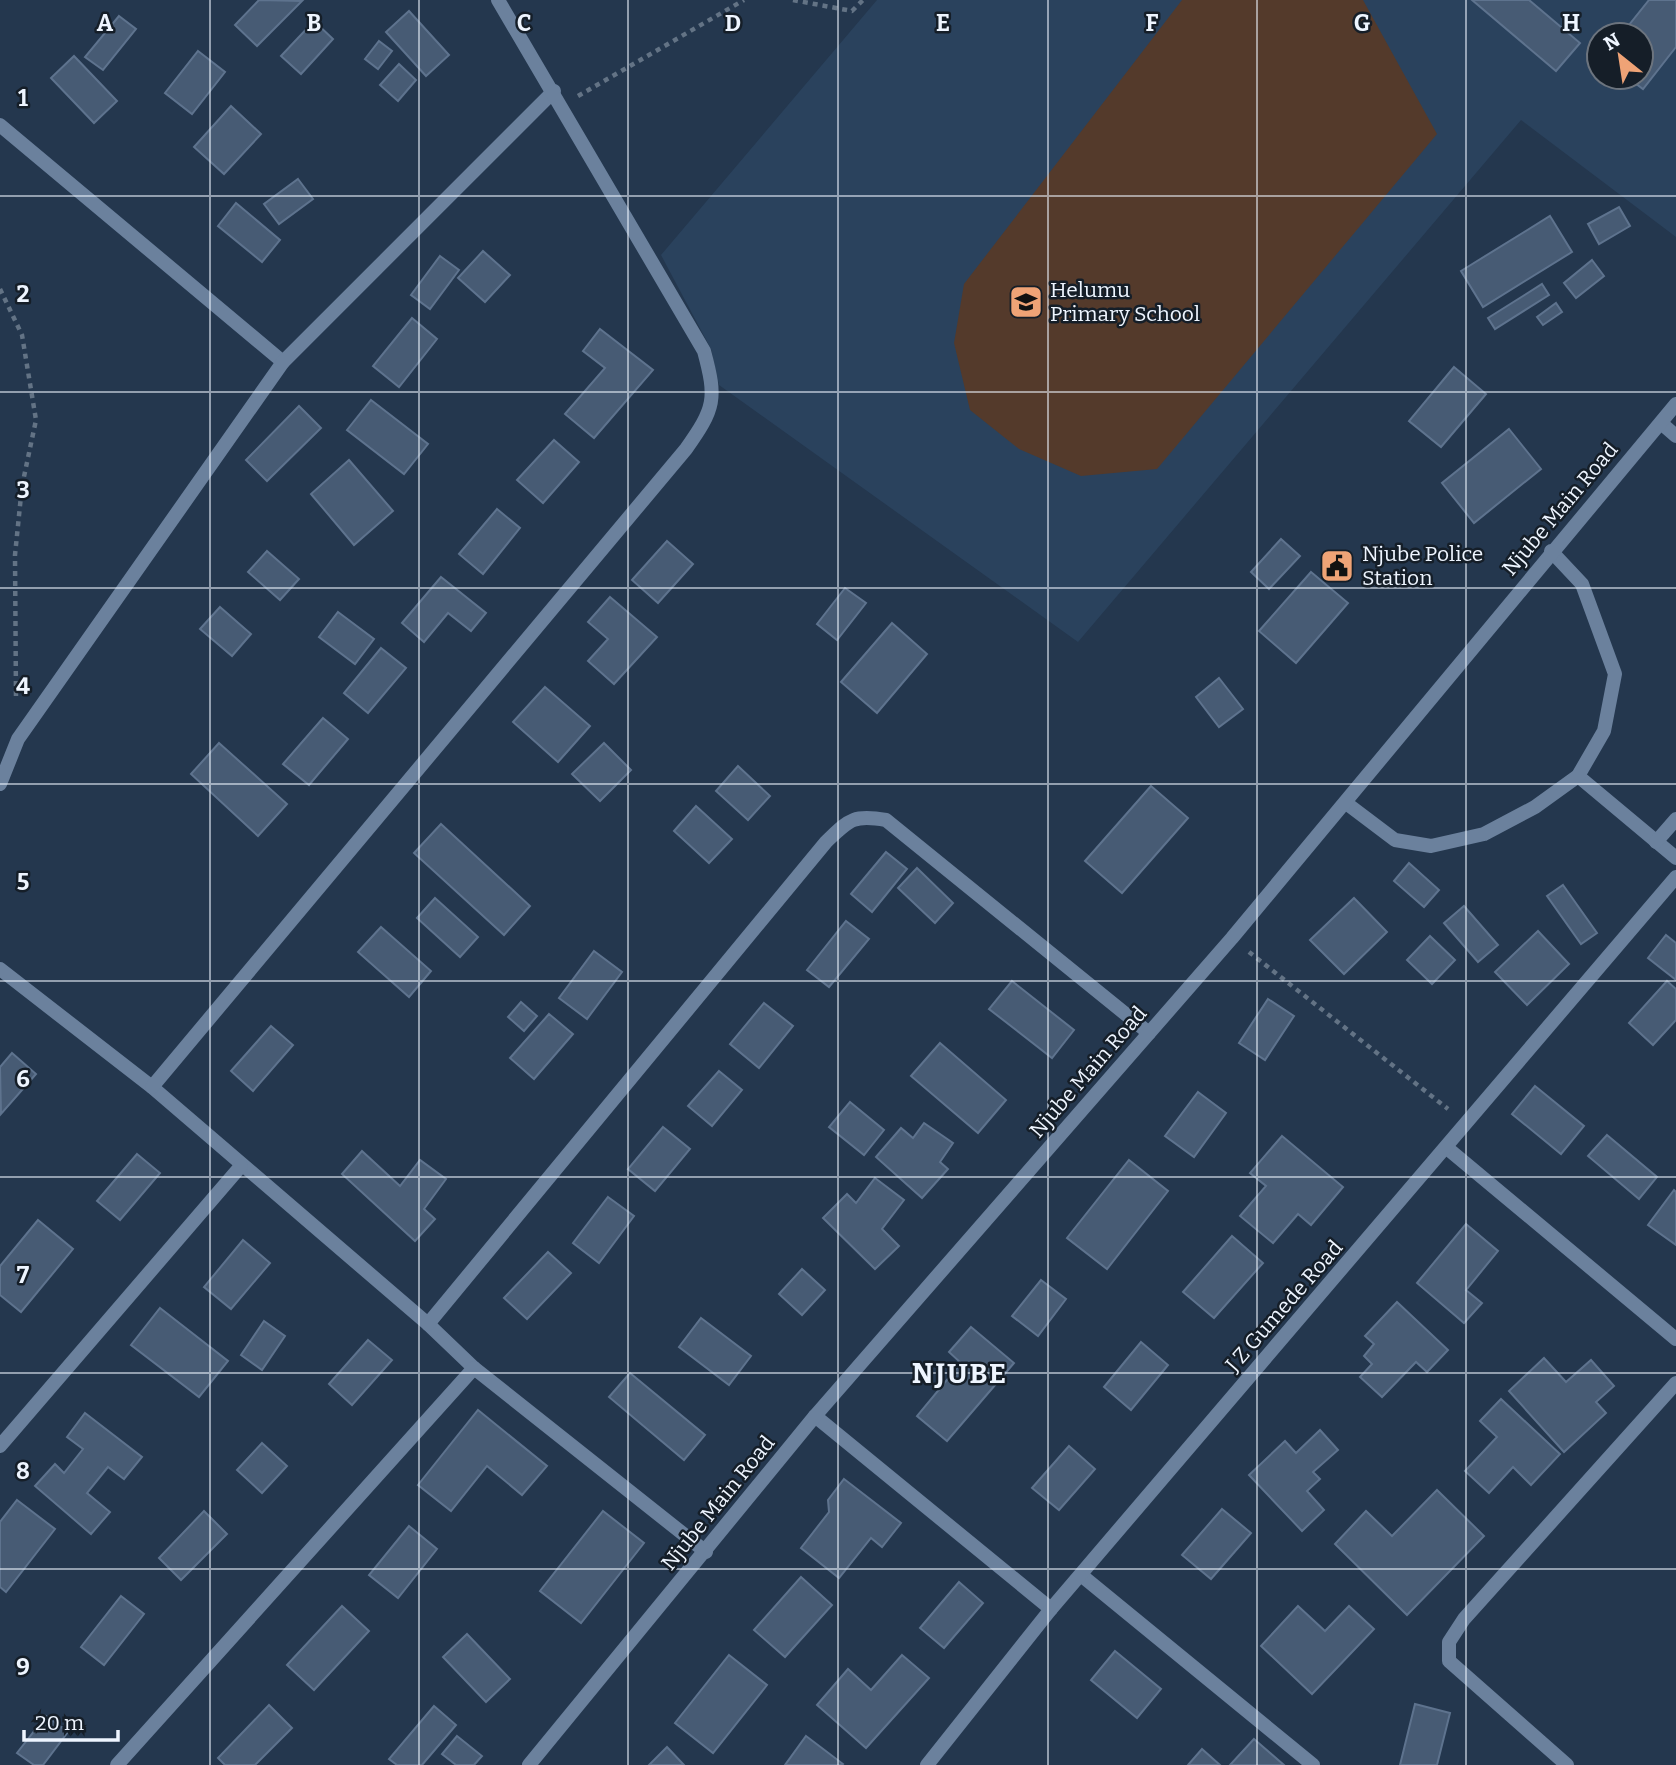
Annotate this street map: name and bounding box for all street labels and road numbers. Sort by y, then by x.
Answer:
street label: Njube Main Road [1497,437,1623,581]
street label: Njube Main Road [1024,1001,1152,1143]
street label: J Z Gumede Road [1219,1235,1348,1378]
street label: Njube Main Road [656,1430,780,1576]

